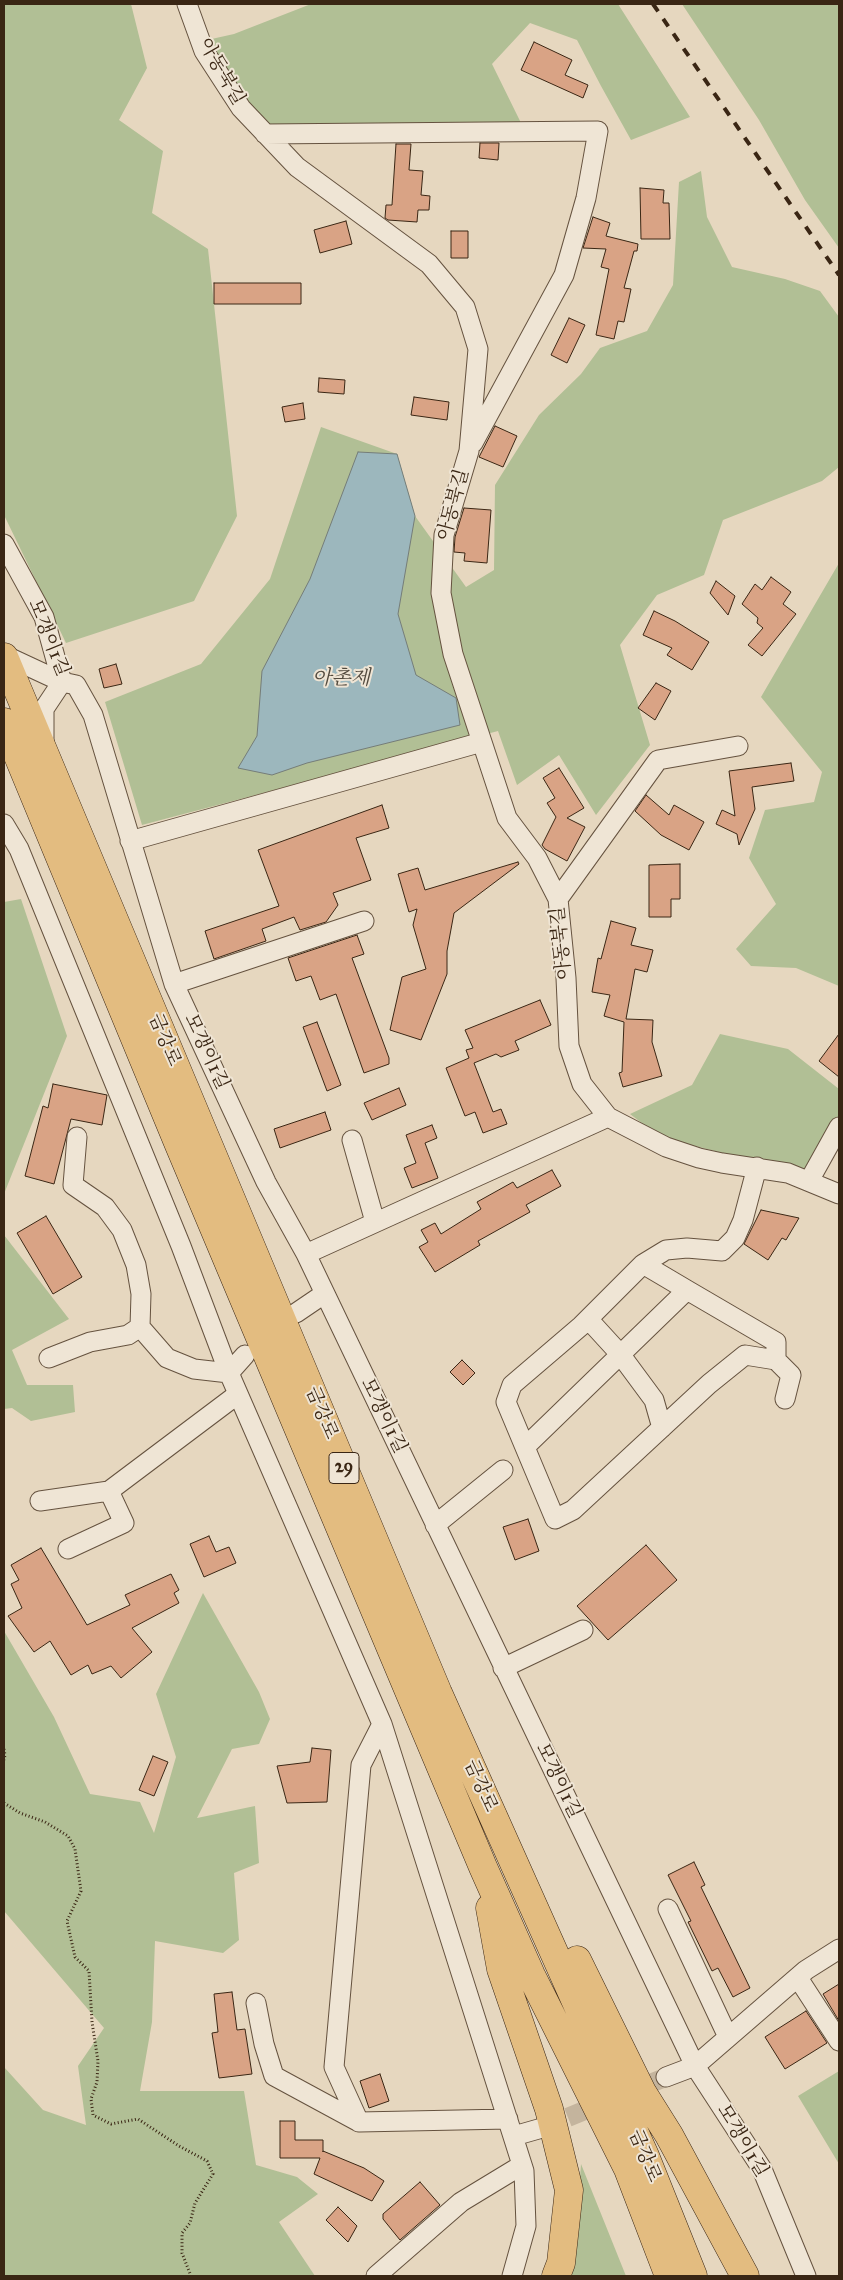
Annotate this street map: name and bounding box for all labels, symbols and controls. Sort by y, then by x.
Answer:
street label: 아동북길 [193,35,249,109]
street label: 아동북길 [433,467,475,543]
street label: 모갱이1길 [22,596,74,680]
water label: 아촌제 [312,667,370,691]
street label: 아동북길 [547,905,577,981]
street label: 금강로 [143,1010,185,1070]
street label: 모갱이1길 [179,1011,233,1093]
street label: 모갱이1길 [355,1375,411,1457]
street label: 금강로 [300,1383,342,1443]
road number: 29 [329,1452,359,1484]
street label: 모갱이1길 [530,1740,586,1822]
street label: 금강로 [458,1756,502,1816]
street label: 모갱이1길 [711,2100,773,2182]
street label: 금강로 [623,2126,665,2186]

